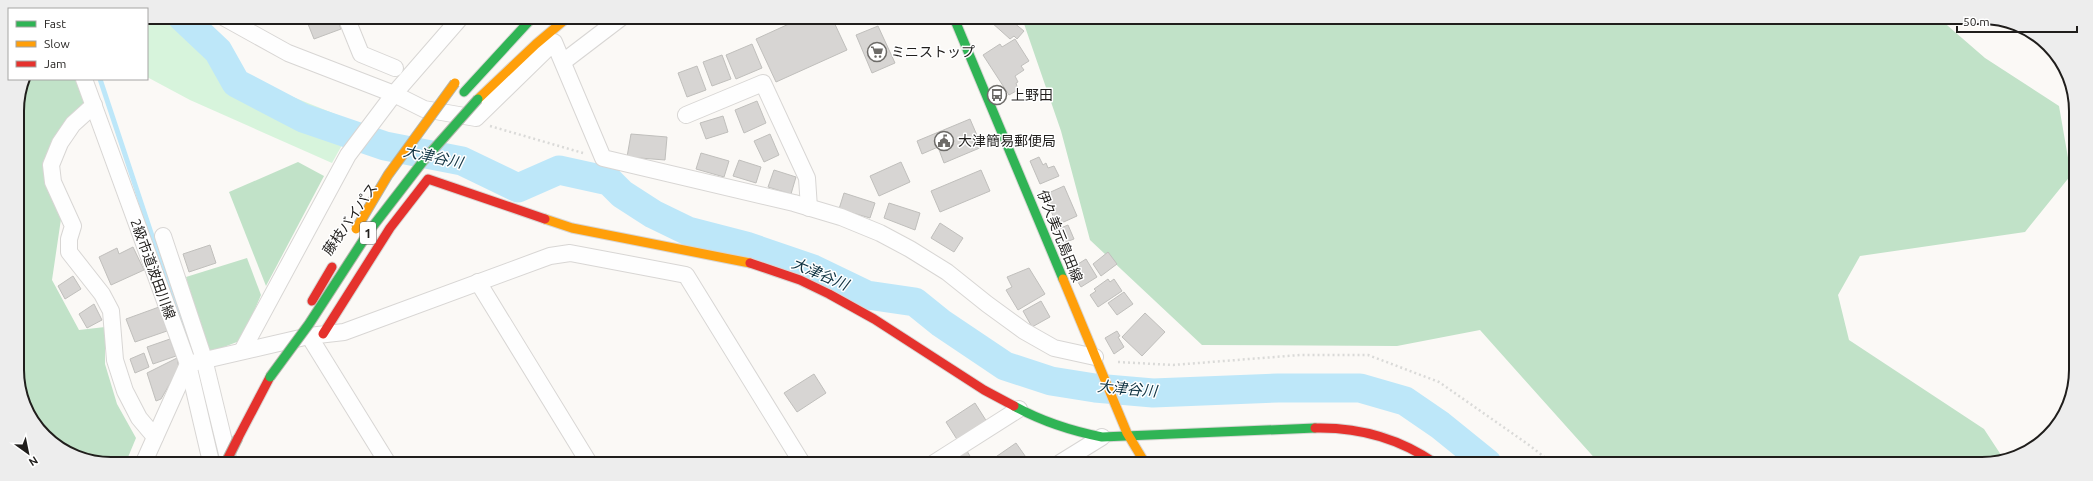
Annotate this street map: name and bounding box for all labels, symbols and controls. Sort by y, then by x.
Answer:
legend [8,8,148,80]
scale bar [1957,8,2077,34]
text: 50 m [1963,15,1990,28]
text: Fast [44,17,66,30]
text: Slow [44,37,70,50]
supermarket icon: ミニストップ [866,41,888,63]
place label: ミニストップ [891,44,975,60]
text: Jam [44,57,66,70]
bus stop icon: 上野田 [986,84,1008,106]
place label: 上野田 [1011,87,1053,103]
public building icon: 大津簡易郵便局 [933,130,955,152]
place label: 大津簡易郵便局 [958,133,1056,149]
water label: 大津谷川 [402,142,466,171]
street label: 藤枝バイパス [319,180,381,258]
street label: 伊久美元島田線 [1034,188,1086,284]
street label: 2級市道波田川線 [127,217,179,321]
road number: 1 [360,222,376,244]
water label: 大津谷川 [789,254,853,294]
water label: 大津谷川 [1096,377,1160,400]
north arrow [8,433,48,473]
text: N [27,454,40,469]

